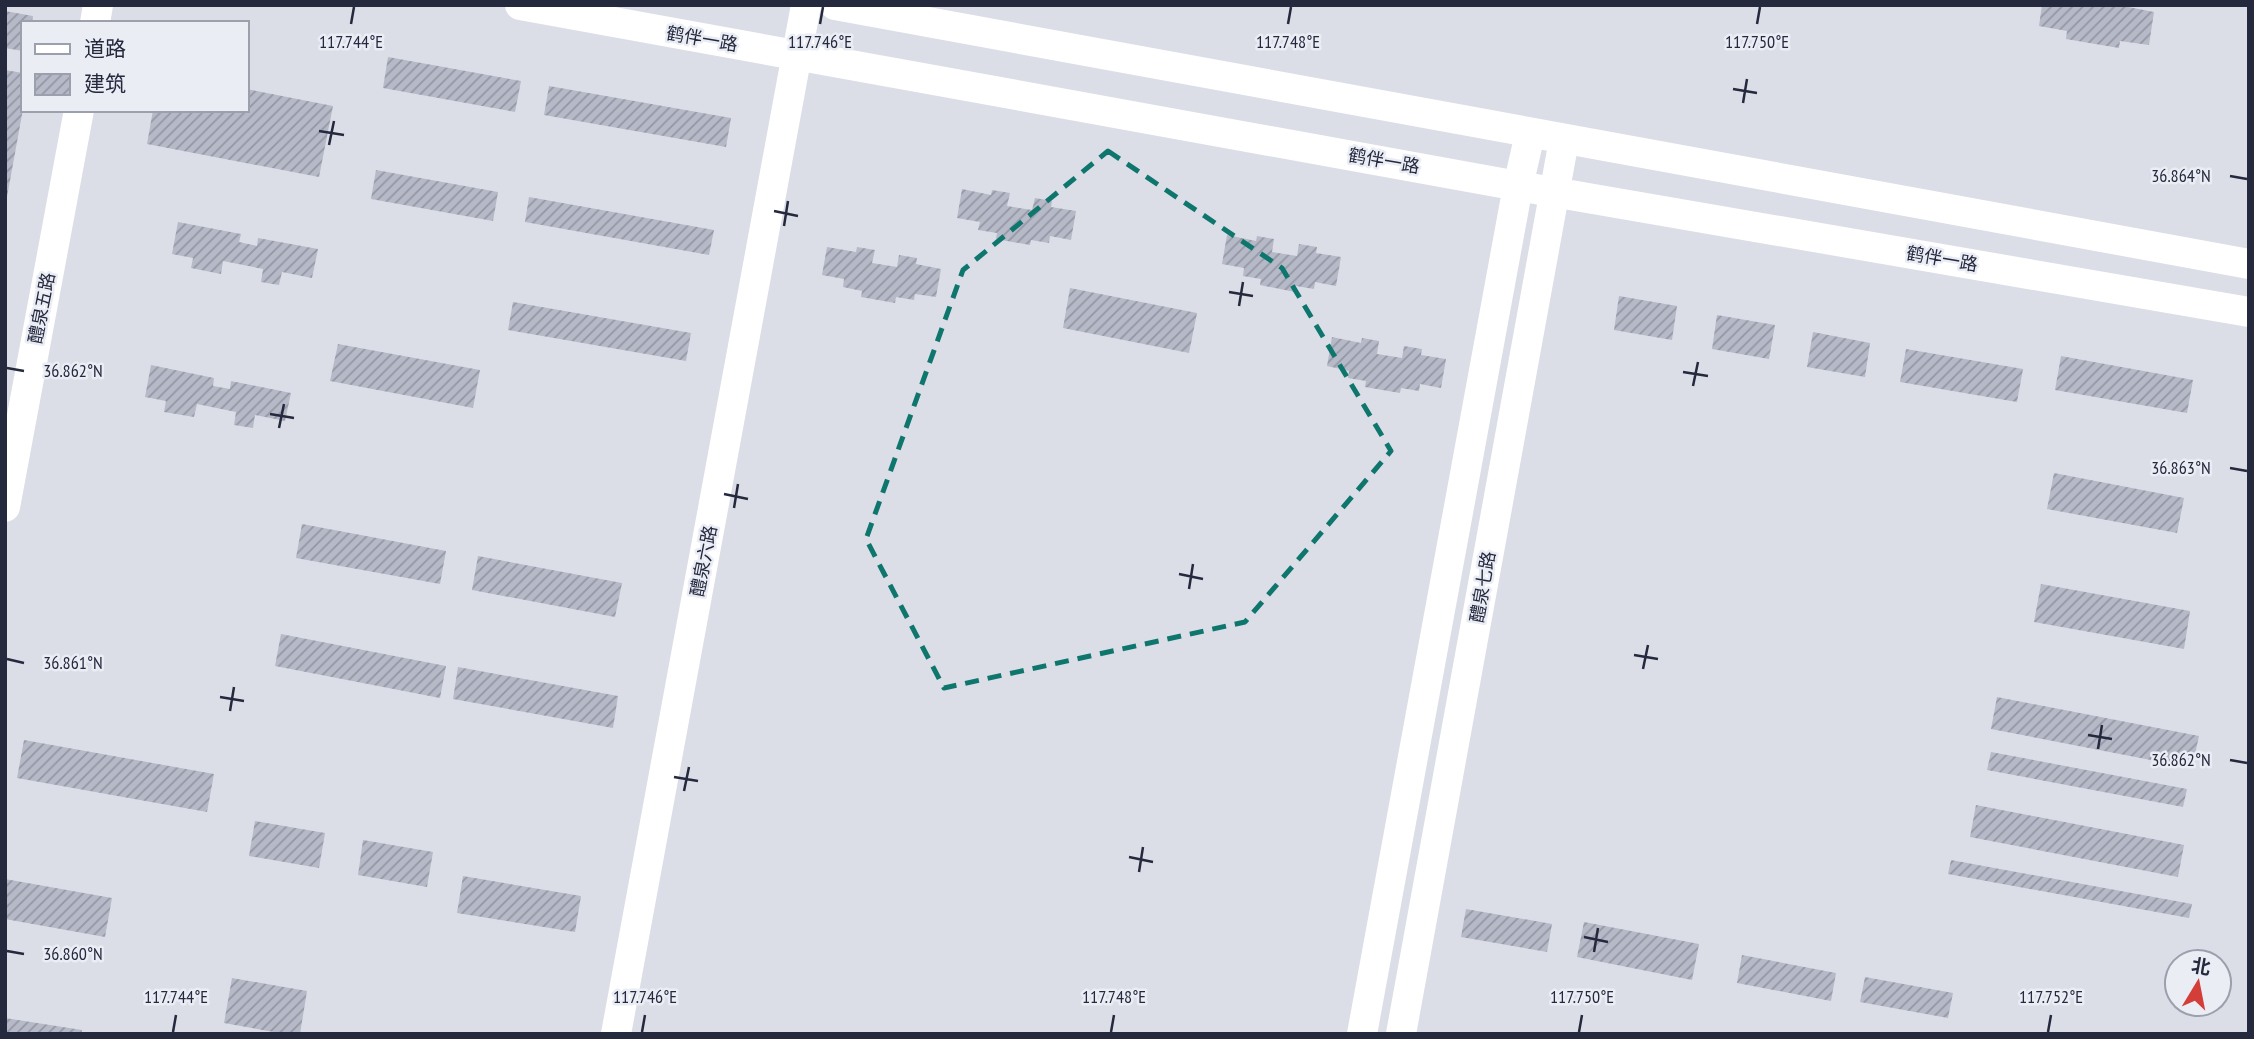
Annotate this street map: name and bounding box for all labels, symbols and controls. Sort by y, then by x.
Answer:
legend [21,21,248,112]
street label: 鹤伴一路 [665,21,740,56]
text: 117.744°E [319,30,383,53]
text: 117.746°E [788,30,852,53]
text: 117.748°E [1256,30,1320,53]
text: 117.750°E [1725,30,1789,53]
text: 道路 [84,35,126,62]
text: 建筑 [84,70,126,97]
street label: 鹤伴一路 [1347,143,1422,178]
text: 36.864°N [2151,164,2211,187]
street label: 鹤伴一路 [1905,241,1980,276]
street label: 醴泉五路 [23,270,60,345]
text: 36.862°N [43,359,103,382]
text: 36.863°N [2151,456,2211,479]
street label: 醴泉六路 [685,523,722,598]
street label: 醴泉七路 [1465,549,1500,624]
text: 36.861°N [43,651,103,674]
text: 36.862°N [2151,748,2211,771]
text: 36.860°N [43,942,103,965]
north arrow [2163,948,2233,1018]
text: 北 [2190,953,2212,980]
text: 117.744°E [144,985,208,1008]
text: 117.746°E [613,985,677,1008]
text: 117.748°E [1082,985,1146,1008]
text: 117.750°E [1550,985,1614,1008]
text: 117.752°E [2019,985,2083,1008]

